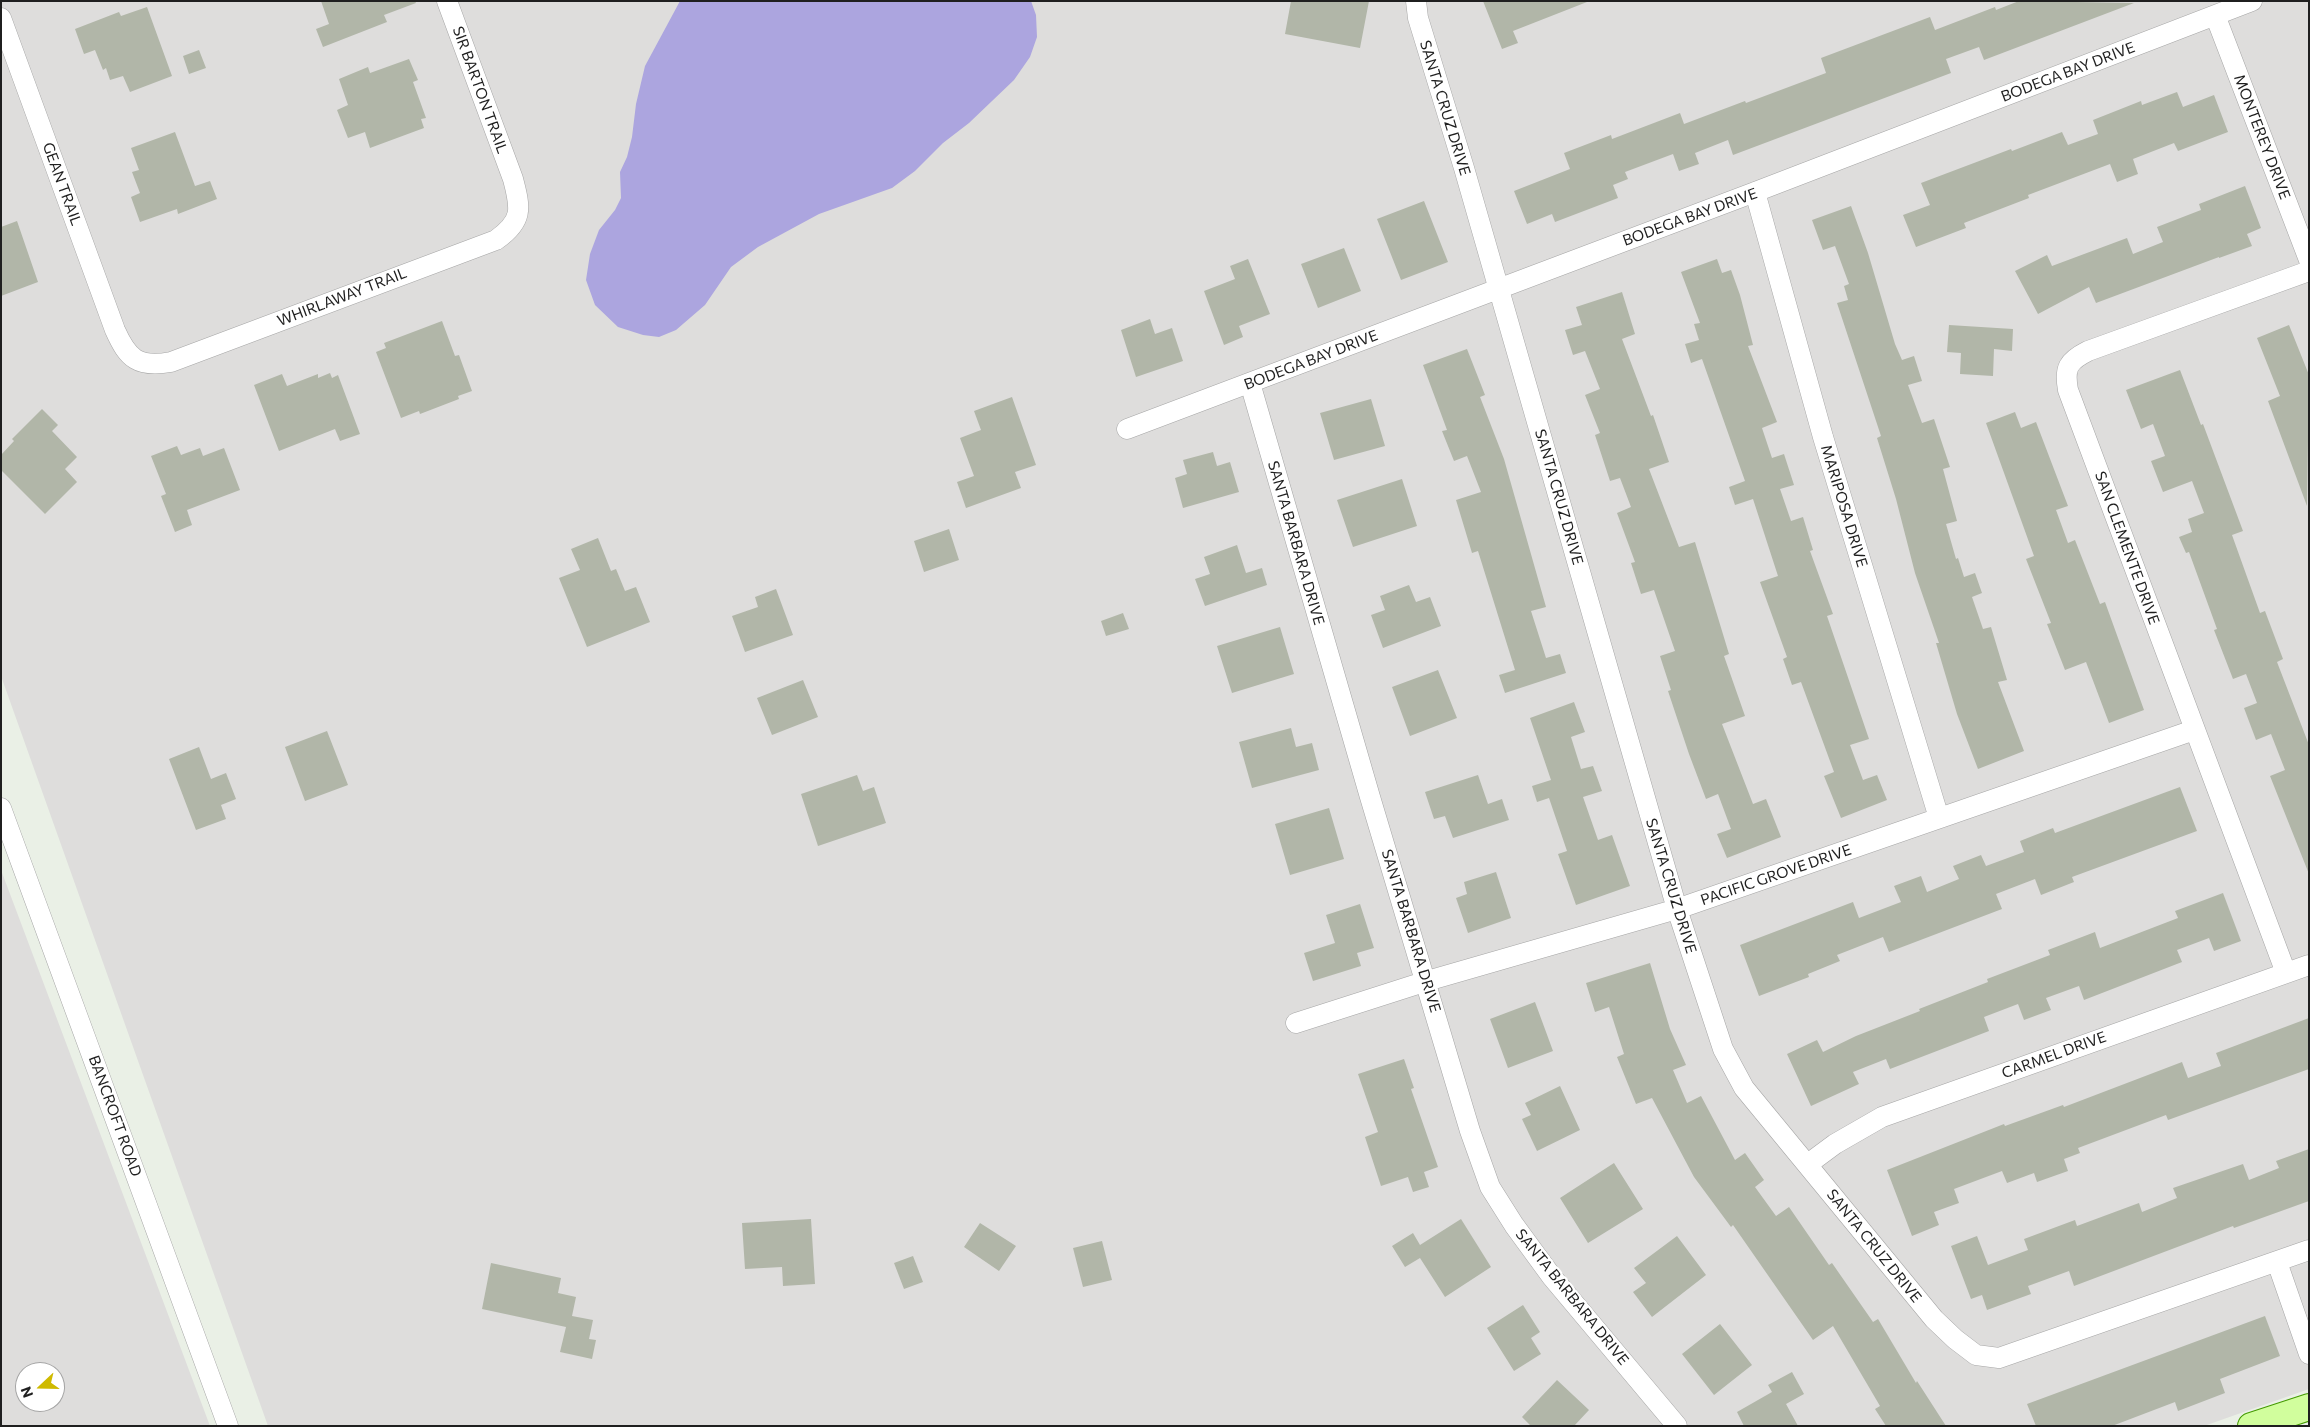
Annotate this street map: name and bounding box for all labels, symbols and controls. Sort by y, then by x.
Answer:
street label: SIR BARTON TRAIL [449,24,511,156]
street label: SANTA CRUZ DRIVE [1416,38,1474,178]
street label: BODEGA BAY DRIVE [1999,38,2137,106]
street label: MONTEREY DRIVE [2230,72,2294,202]
street label: GEAN TRAIL [39,140,85,228]
street label: BODEGA BAY DRIVE [1620,184,1760,250]
street label: WHIRLAWAY TRAIL [275,264,409,330]
street label: BODEGA BAY DRIVE [1242,326,1380,394]
street label: SANTA CRUZ DRIVE [1531,427,1587,567]
street label: MARIPOSA DRIVE [1817,443,1871,569]
street label: SANTA BARBARA DRIVE [1264,459,1328,627]
street label: SAN CLEMENTE DRIVE [2091,469,2163,627]
street label: SANTA CRUZ DRIVE [1642,816,1700,956]
street label: PACIFIC GROVE DRIVE [1698,841,1854,909]
street label: SANTA BARBARA DRIVE [1378,847,1444,1015]
street label: CARMEL DRIVE [1999,1028,2109,1082]
street label: BANCROFT ROAD [85,1053,145,1179]
street label: SANTA CRUZ DRIVE [1823,1186,1925,1306]
street label: SANTA BARBARA DRIVE [1512,1225,1632,1369]
north arrow [15,1362,65,1412]
text: N [17,1384,36,1400]

